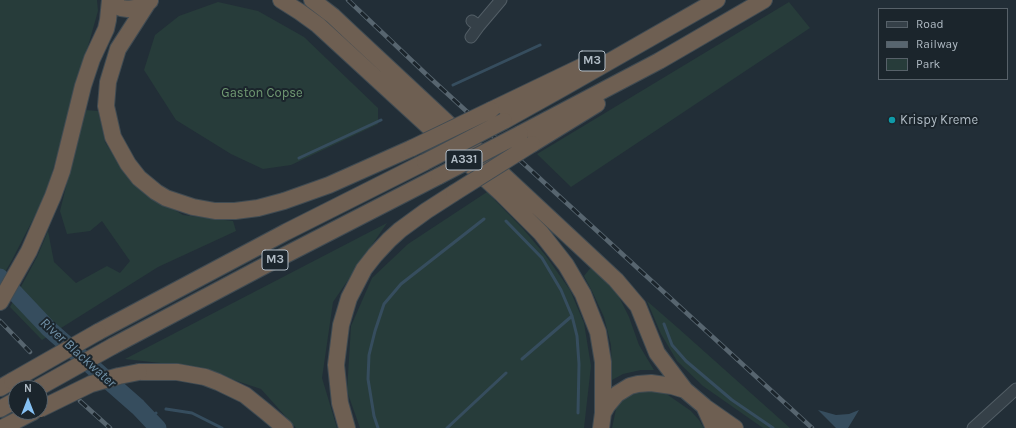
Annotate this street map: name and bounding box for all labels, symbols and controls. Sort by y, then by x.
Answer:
legend [878,8,1008,80]
text: Road [916,17,944,31]
text: Railway [916,37,958,51]
road number: M3 [579,51,605,71]
text: Park [916,57,940,71]
park label: Gaston Copse [221,85,303,101]
place label: Krispy Kreme [900,112,978,128]
marker: Krispy Kreme [887,115,897,125]
road number: A331 [446,150,482,170]
road number: M3 [262,250,288,270]
water label: River Blackwater [37,315,119,391]
north arrow [8,380,48,420]
text: N [24,382,32,395]

